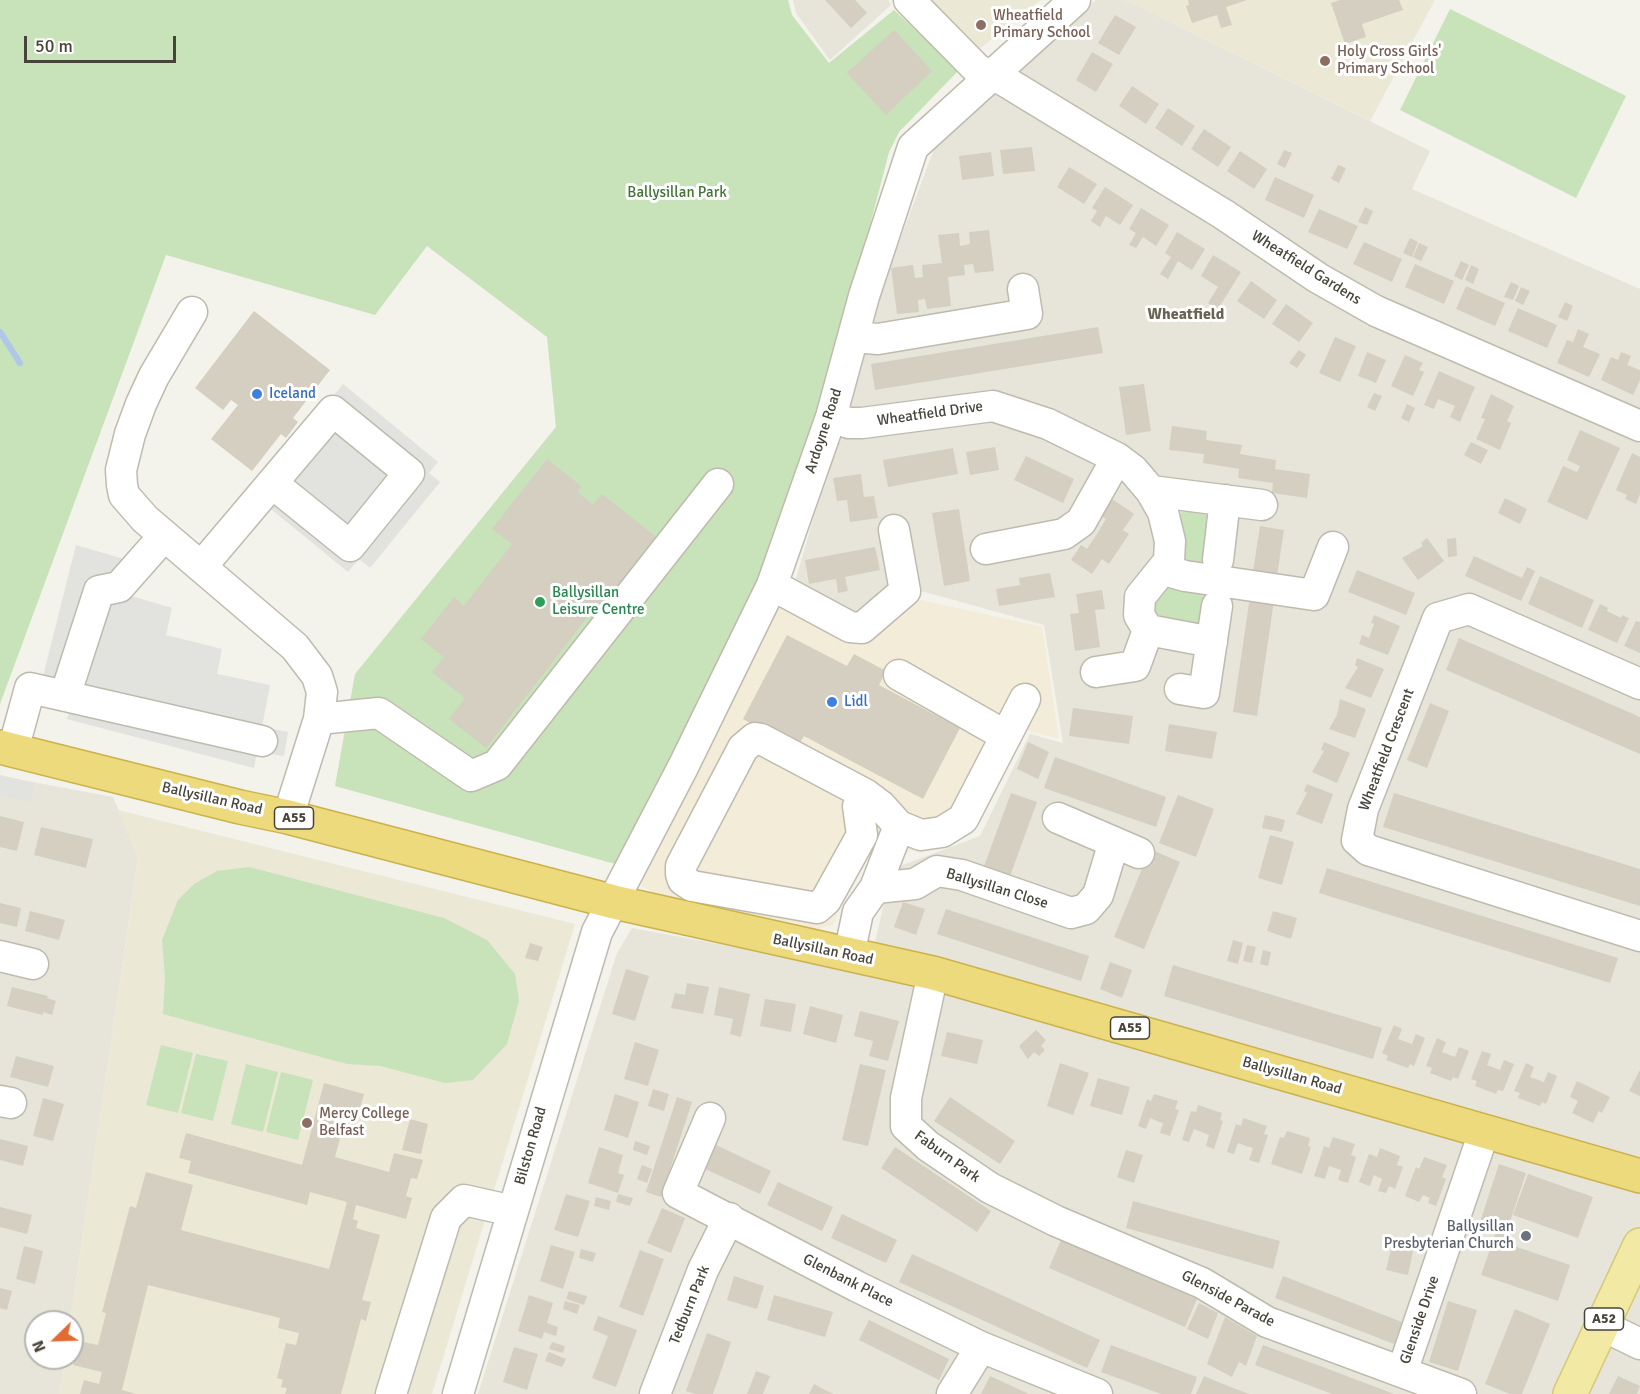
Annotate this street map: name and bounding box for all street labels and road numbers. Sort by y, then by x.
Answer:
street label: Wheatfield Gardens [1248,227,1364,309]
street label: Ardoyne Road [802,386,846,476]
street label: Wheatfield Drive [876,398,984,430]
street label: Wheatfield Crescent [1355,686,1419,814]
street label: Ballysillan Road [160,779,264,819]
road number: A55 [274,807,314,829]
street label: Ballysillan Close [944,865,1050,913]
street label: Ballysillan Road [771,931,875,969]
road number: A55 [1110,1017,1150,1039]
street label: Ballysillan Road [1240,1053,1344,1099]
street label: Bilston Road [511,1105,551,1187]
street label: Faburn Park [911,1127,983,1187]
street label: Glenbank Place [800,1250,896,1312]
street label: Tedburn Park [666,1263,714,1347]
street label: Glenside Parade [1178,1267,1278,1331]
street label: Glenside Drive [1396,1273,1444,1367]
road number: A52 [1584,1308,1624,1330]

